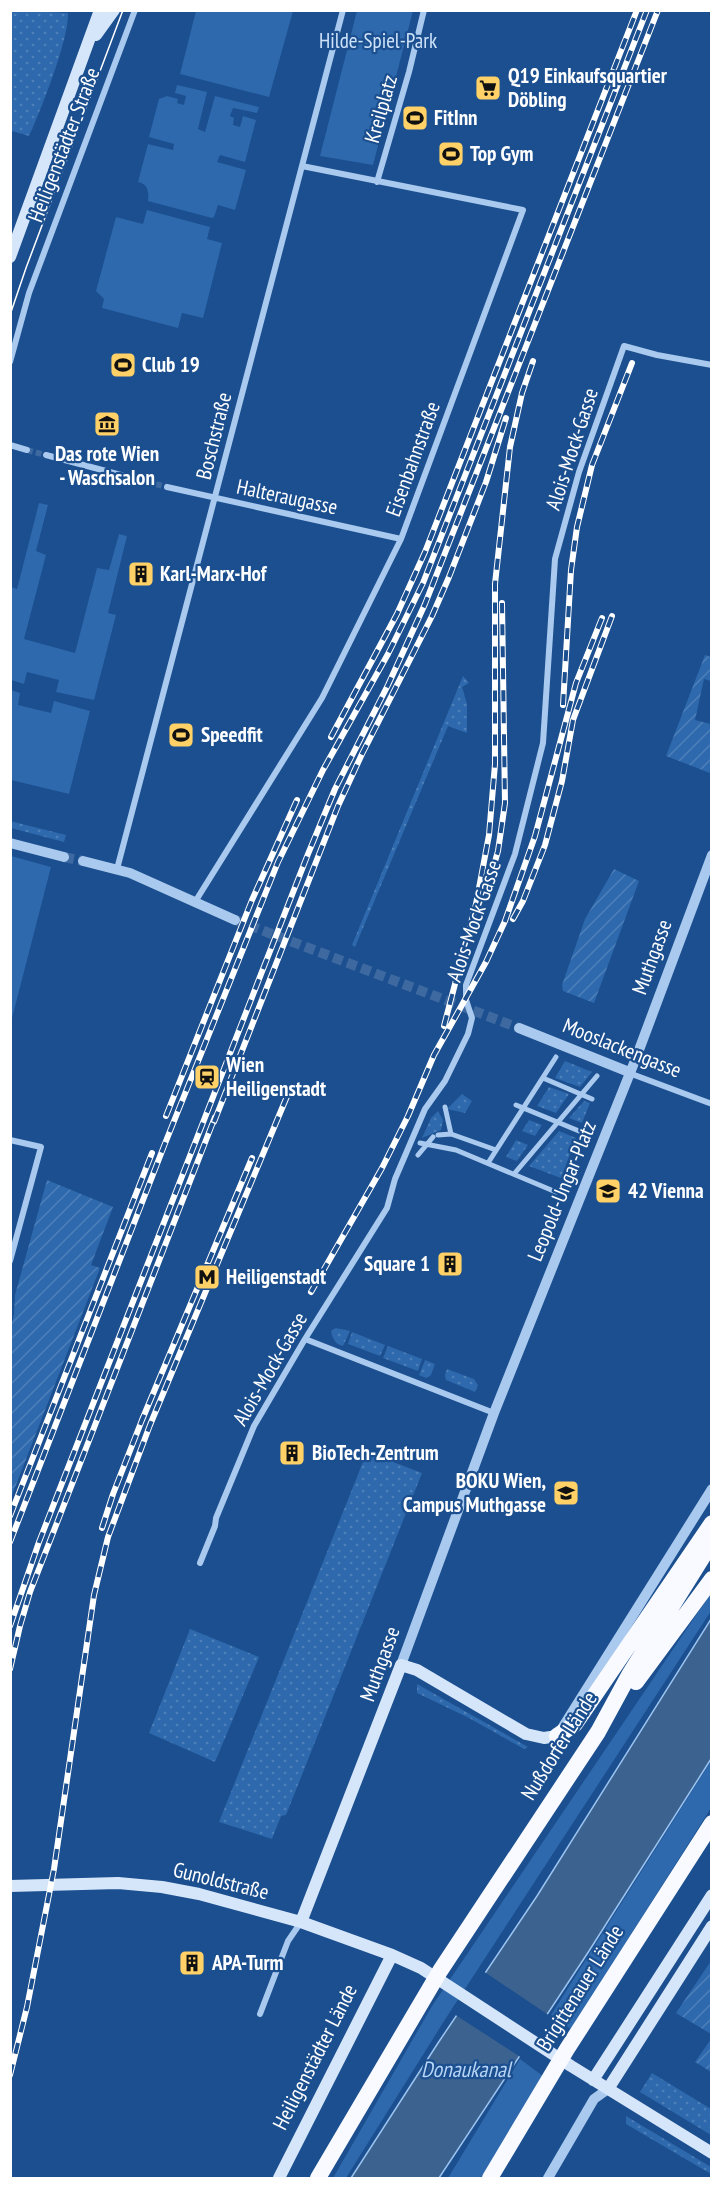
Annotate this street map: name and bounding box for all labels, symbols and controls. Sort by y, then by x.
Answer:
park label: Hilde-Spiel-Park [319,27,437,54]
place label: Q19 Einkaufsquartier Döbling [508,62,668,113]
street label: Heiligenstädter Straße [22,64,105,226]
street label: Kreilplatz [358,72,403,146]
supermarket icon: Q19 Einkaufsquartier Döbling [473,73,503,103]
sports icon: FitInn [400,103,430,133]
place label: FitInn [434,104,478,131]
sports icon: Top Gym [436,139,466,169]
place label: Top Gym [470,140,533,167]
sports icon: Club 19 [108,350,138,380]
place label: Club 19 [142,351,200,378]
street label: Alois-Mock-Gasse [539,384,604,513]
street label: Boschstraße [190,390,237,482]
street label: Eisenbahnstraße [379,398,446,520]
museum icon: Das rote Wien - Waschsalon [92,409,122,439]
place label: Das rote Wien - Waschsalon [55,440,159,491]
street label: Halteraugasse [234,473,340,520]
building icon: Karl-Marx-Hof [126,559,156,589]
place label: Karl-Marx-Hof [160,560,268,587]
sports icon: Speedfit [166,720,196,750]
place label: Speedfit [201,721,263,748]
street label: Alois-Mock-Gasse [440,857,507,985]
street label: Muthgasse [626,916,678,998]
street label: Mooslackengasse [559,1012,685,1084]
place label: Wien Heiligenstadt [225,1051,326,1102]
station icon: Wien Heiligenstadt [192,1062,222,1092]
street label: Leopold-Ungar-Platz [521,1117,602,1265]
school or university icon: 42 Vienna [593,1176,623,1206]
place label: 42 Vienna [628,1177,704,1204]
building icon: Square 1 [435,1249,465,1279]
place label: Square 1 [364,1250,430,1277]
metro station icon: Heiligenstadt [192,1262,222,1292]
place label: Heiligenstadt [226,1263,326,1290]
street label: Alois-Mock-Gasse [226,1307,313,1430]
building icon: BioTech-Zentrum [277,1438,307,1468]
place label: BioTech-Zentrum [312,1439,439,1466]
place label: BOKU Wien, Campus Muthgasse [403,1467,546,1518]
school or university icon: BOKU Wien, Campus Muthgasse [551,1478,581,1508]
street label: Muthgasse [354,1623,406,1705]
street label: Nußdorfer Lände [515,1687,603,1805]
street label: Gunoldstraße [170,1856,272,1905]
street label: Brigittenauer Lände [530,1920,629,2056]
building icon: APA-Turm [177,1948,207,1978]
place label: APA-Turm [211,1949,284,1976]
street label: Heiligenstädter Lände [266,1979,363,2134]
water label: Donaukanal [421,2055,513,2083]

